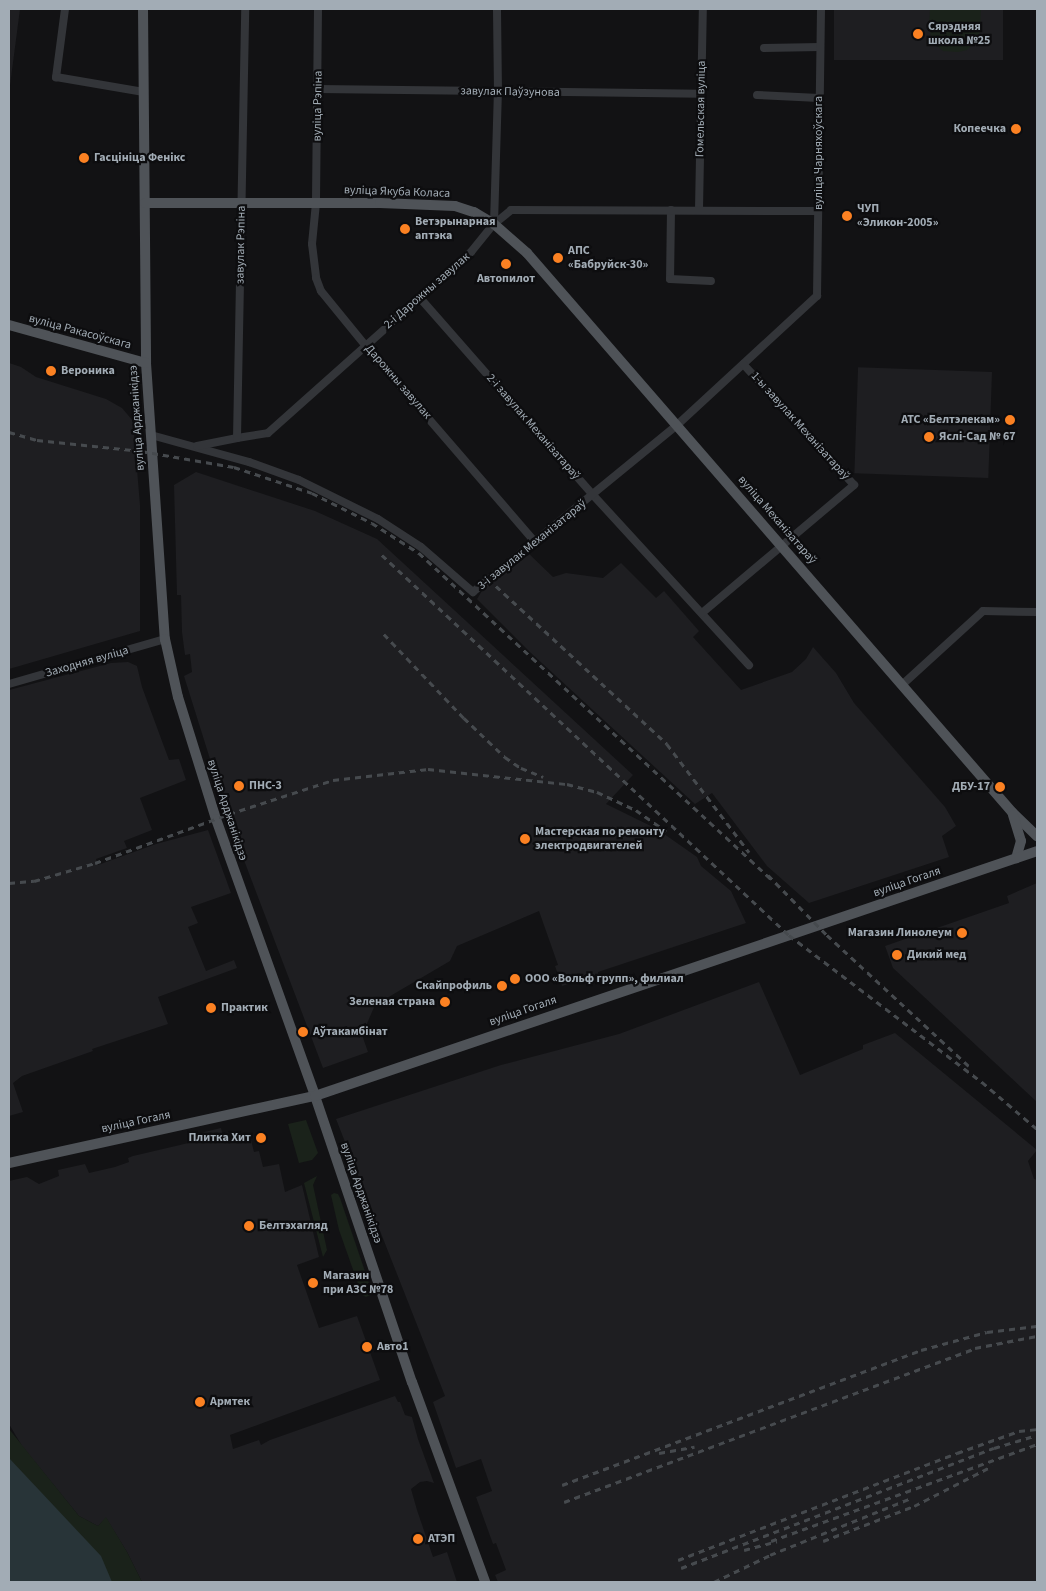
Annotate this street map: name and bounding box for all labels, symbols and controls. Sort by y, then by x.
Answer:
place label: Сярэдняя школа №25 [928,20,990,48]
marker: Сярэдняя школа №25 [912,28,924,40]
street label: Гомельская вуліца [693,61,709,157]
street label: вуліца Рэпіна [310,71,326,141]
street label: завулак Паўзунова [460,84,560,100]
street label: вуліца Чарняхоўскага [812,96,826,210]
place label: Копеечка [953,122,1006,136]
marker: Копеечка [1010,123,1022,135]
place label: Гасцініца Фенікс [94,151,185,165]
marker: Гасцініца Фенікс [78,152,90,164]
street label: вуліца Якуба Коласа [344,183,450,201]
place label: ЧУП «Эликон-2005» [857,202,938,230]
street label: завулак Рэпіна [233,206,249,284]
marker: ЧУП «Эликон-2005» [841,210,853,222]
place label: Ветэрынарная аптэка [415,215,496,243]
marker: Ветэрынарная аптэка [399,223,411,235]
place label: АПС «Бабруйск-30» [568,244,648,272]
street label: 2-і Дарожны завулак [381,250,473,332]
marker: АПС «Бабруйск-30» [552,252,564,264]
marker: Автопилот [500,258,512,270]
place label: Автопилот [477,272,535,286]
street label: вуліца Ракасоўскага [27,311,133,353]
street label: Дарожны завулак [362,342,434,422]
place label: Вероника [61,364,115,378]
marker: Вероника [45,365,57,377]
street label: вуліца Арджанікідзэ [126,365,148,471]
street label: 1-ы завулак Механізатараў [748,369,852,483]
street label: 2-і завулак Механізатараў [483,371,583,483]
place label: АТС «Белтэлекам» [901,413,1000,427]
marker: АТС «Белтэлекам» [1004,414,1016,426]
place label: Яслі-Сад № 67 [939,430,1016,444]
marker: Яслі-Сад № 67 [923,431,935,443]
street label: вуліца Механізатараў [735,473,819,567]
street label: 3-і завулак Механізатараў [475,497,589,593]
street label: Заходняя вуліца [44,643,130,681]
street label: вуліца Арджанікідзэ [204,758,250,862]
place label: ПНС-3 [249,779,282,793]
marker: ПНС-3 [233,780,245,792]
place label: ДБУ-17 [952,780,990,794]
marker: ДБУ-17 [994,781,1006,793]
place label: Мастерская по ремонту электродвигателей [535,825,665,853]
marker: Мастерская по ремонту электродвигателей [519,833,531,845]
street label: вуліца Гогаля [871,864,943,900]
place label: Магазин Линолеум [848,926,952,940]
marker: Магазин Линолеум [956,927,968,939]
place label: Дикий мед [907,948,966,962]
marker: Дикий мед [891,949,903,961]
place label: ООО «Вольф групп», филиал [525,972,684,986]
marker: ООО «Вольф групп», филиал [509,973,521,985]
place label: Скайпрофиль [415,979,492,993]
marker: Скайпрофиль [496,980,508,992]
street label: вуліца Гогаля [487,993,559,1029]
place label: Зеленая страна [349,995,435,1009]
marker: Зеленая страна [439,996,451,1008]
place label: Практик [221,1001,268,1015]
marker: Практик [205,1002,217,1014]
place label: Аўтакамбінат [313,1025,388,1039]
marker: Аўтакамбінат [297,1026,309,1038]
street label: вуліца Гогаля [100,1108,172,1136]
place label: Плитка Хит [188,1131,251,1145]
marker: Плитка Хит [255,1132,267,1144]
street label: вуліца Арджанікідзэ [337,1141,385,1245]
place label: Белтэхагляд [259,1219,328,1233]
marker: Белтэхагляд [243,1220,255,1232]
place label: Магазин при АЗС №78 [323,1269,393,1297]
marker: Магазин при АЗС №78 [307,1277,319,1289]
place label: Авто1 [377,1340,409,1354]
marker: Авто1 [361,1341,373,1353]
place label: Армтек [210,1395,250,1409]
marker: Армтек [194,1396,206,1408]
place label: АТЭП [428,1532,455,1546]
marker: АТЭП [412,1533,424,1545]

